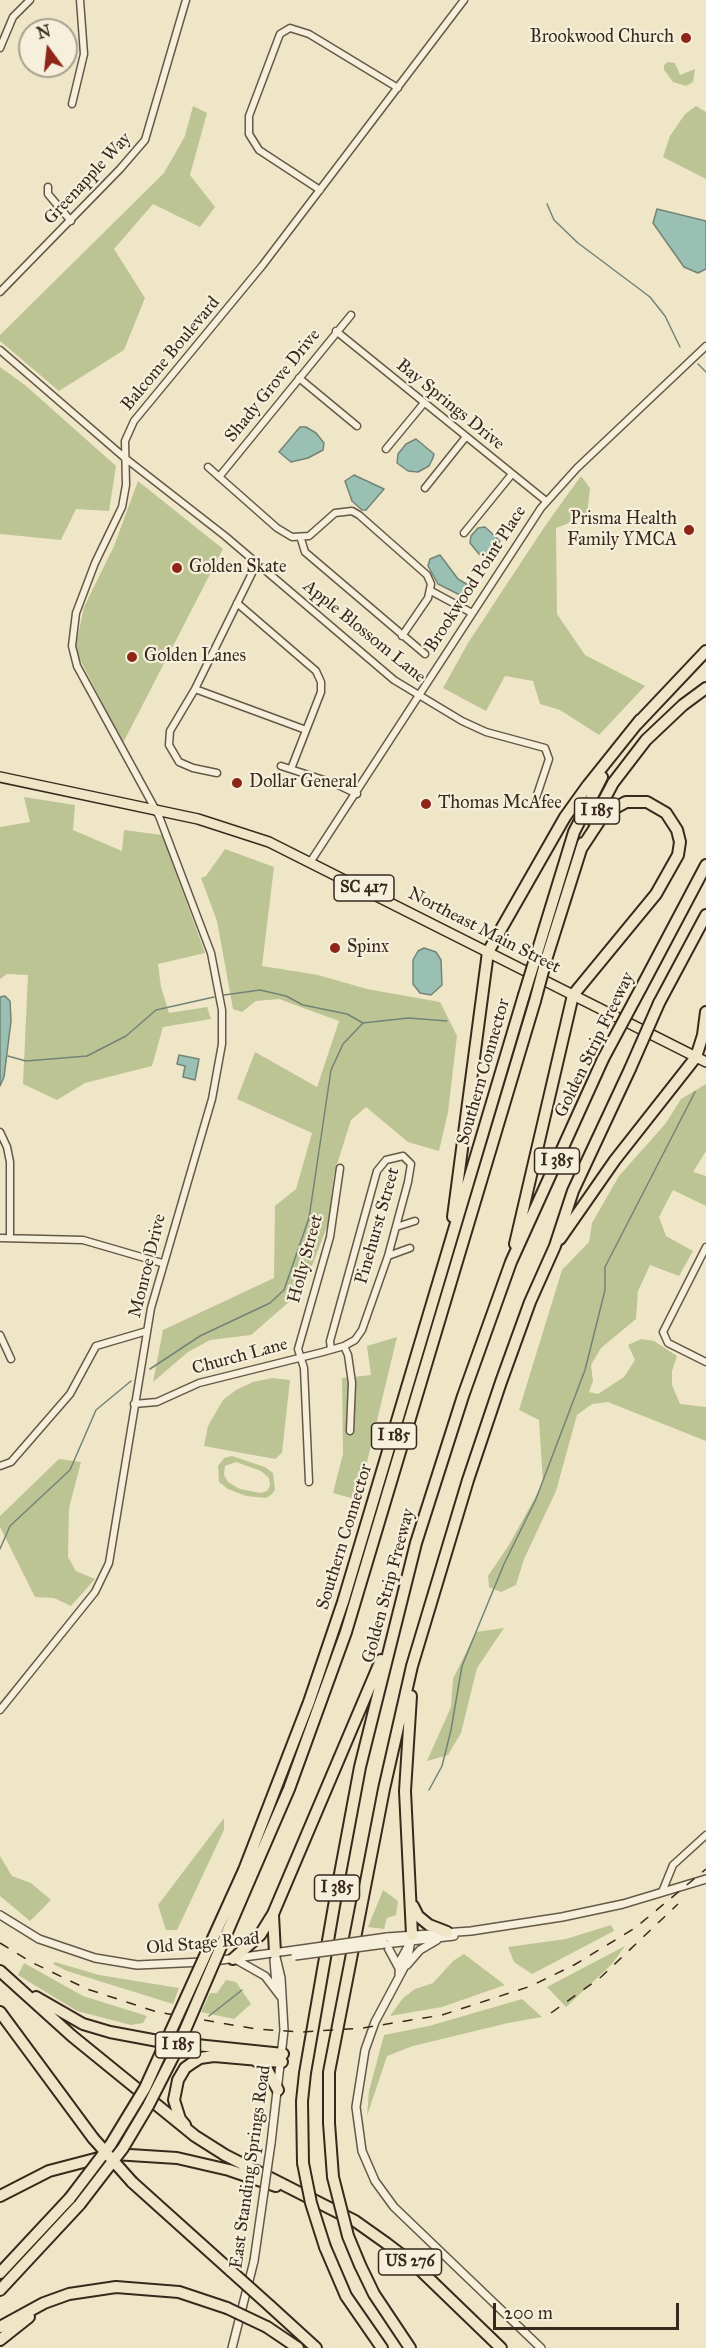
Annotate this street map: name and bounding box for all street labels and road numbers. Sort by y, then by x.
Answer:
street label: Greenapple Way [40,128,136,230]
street label: Balcome Boulevard [117,293,225,415]
street label: Shady Grove Drive [221,325,325,447]
street label: Bay Springs Drive [392,355,508,455]
street label: Brookwood Point Place [421,502,531,656]
street label: Apple Blossom Lane [298,576,430,688]
road number: I 185 [574,798,620,824]
road number: SC 417 [334,875,394,901]
street label: Northeast Main Street [404,883,564,979]
street label: Golden Strip Freeway [550,969,640,1121]
street label: Southern Connector [453,996,515,1148]
road number: I 385 [534,1148,580,1174]
street label: Pinehurst Street [351,1165,405,1287]
street label: Monroe Drive [125,1212,171,1320]
street label: Holly Street [284,1212,328,1306]
street label: Church Lane [190,1334,290,1380]
road number: I 185 [372,1423,416,1449]
street label: Southern Connector [313,1461,377,1613]
street label: Golden Strip Freeway [358,1506,420,1666]
road number: I 385 [314,1875,360,1901]
street label: Old Stage Road [145,1928,261,1960]
road number: I 185 [156,2032,201,2058]
street label: East Standing Springs Road [226,2064,276,2270]
road number: US 276 [378,2249,442,2275]

